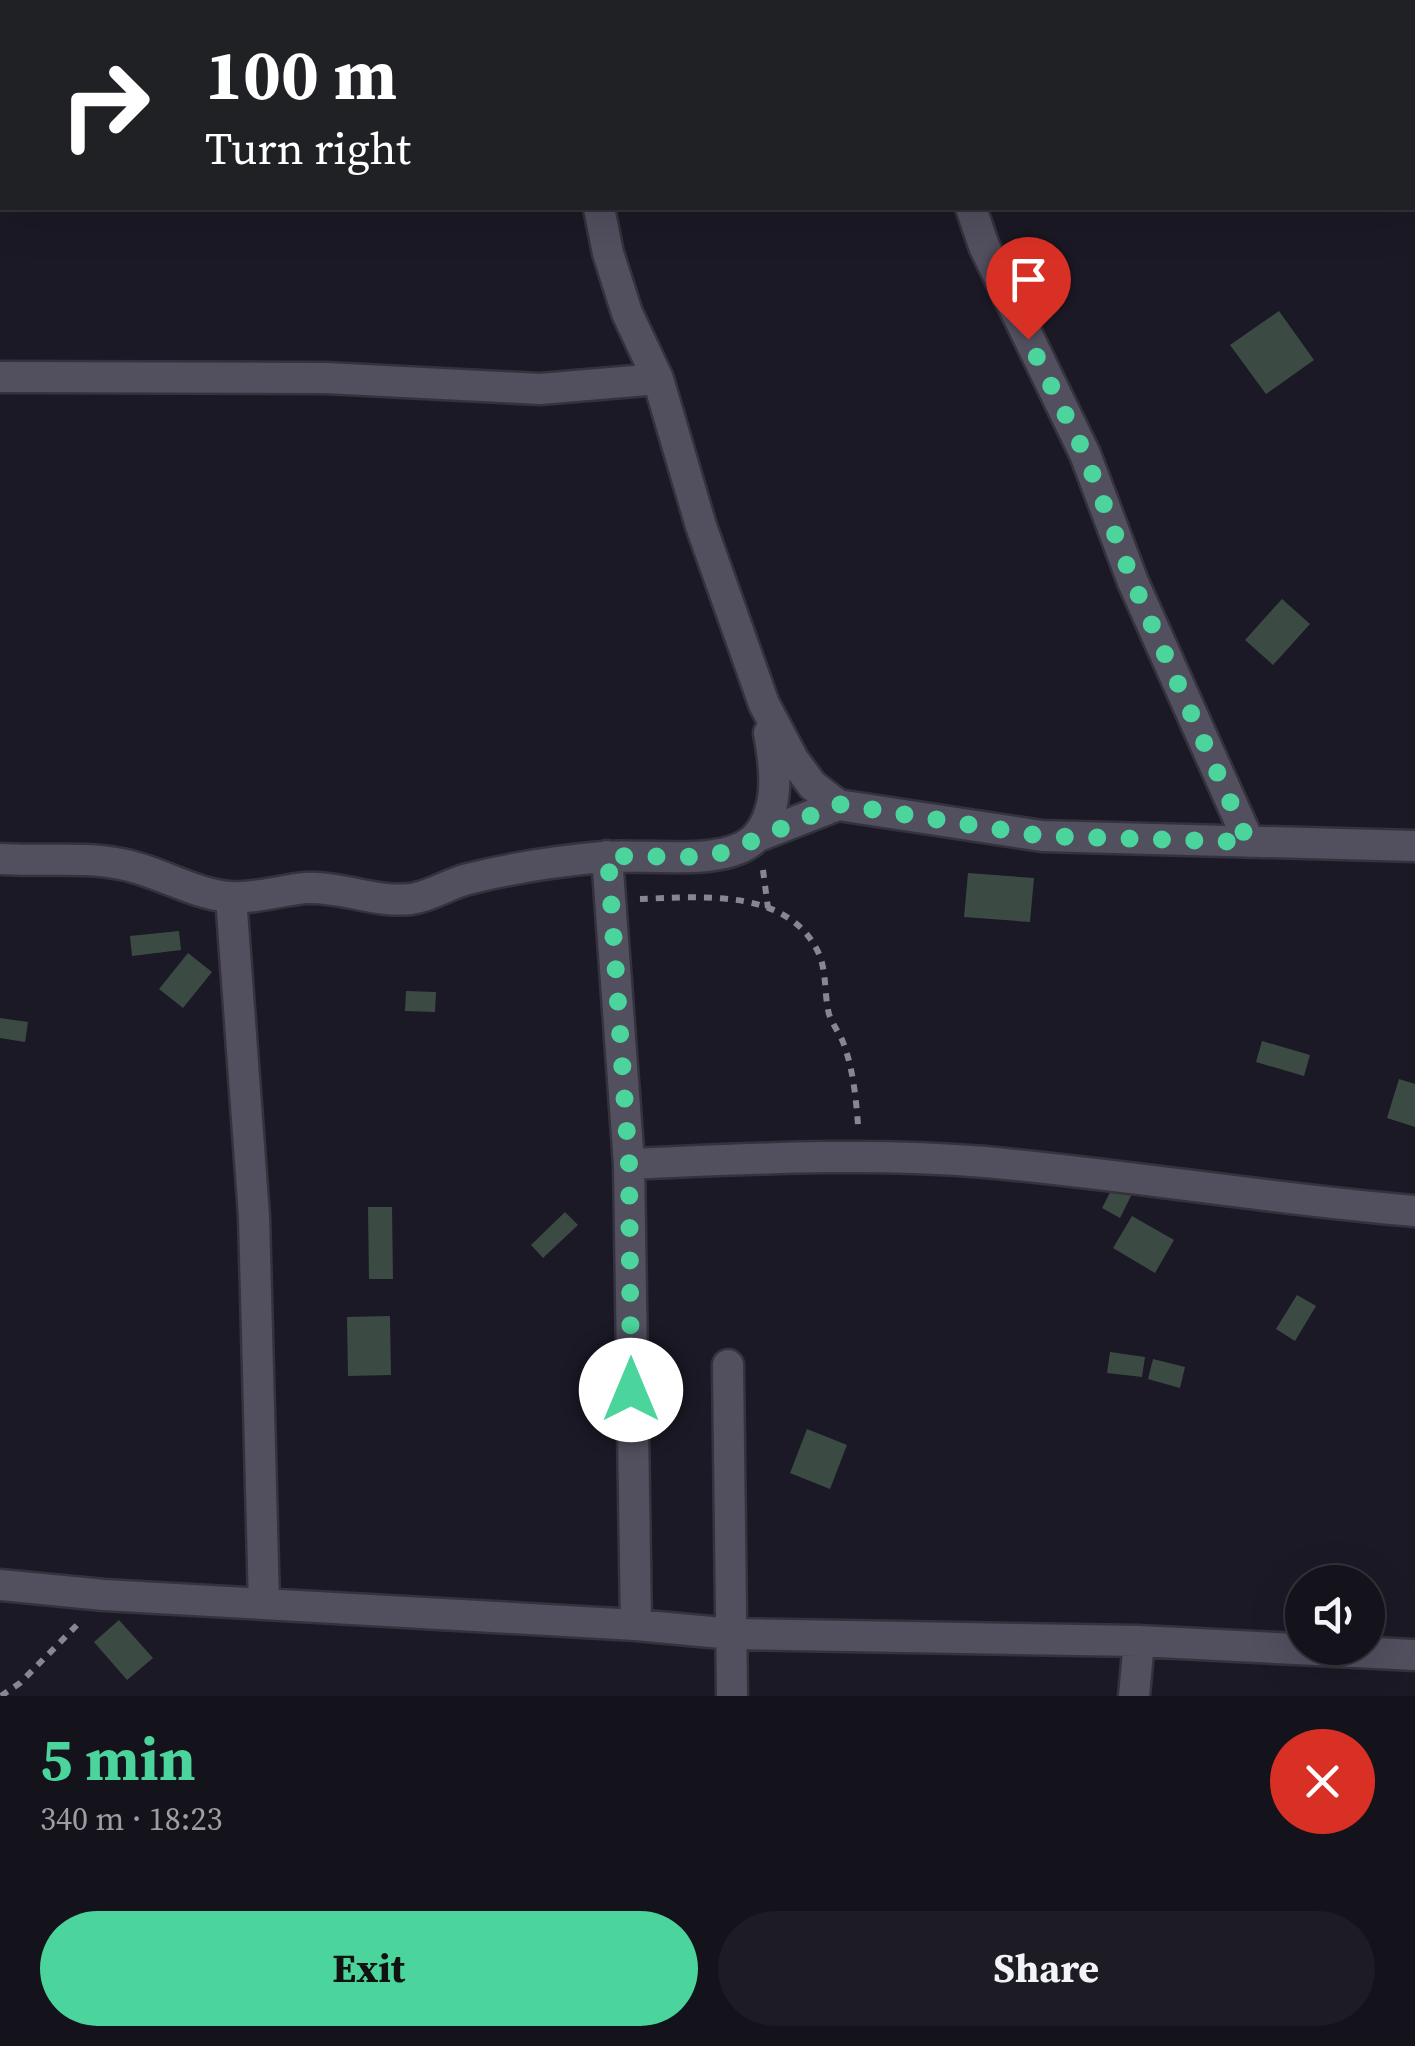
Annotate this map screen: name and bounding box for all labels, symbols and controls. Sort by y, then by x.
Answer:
text: 100 m [205,26,397,122]
icon: right [40,40,170,170]
text: Turn right [205,117,411,179]
pin [986,237,1071,340]
icon: arrive [1001,252,1056,307]
position arrow [579,1338,683,1442]
map controls [1285,1565,1385,1665]
button: sound [1285,1565,1385,1665]
text: 5 min [40,1718,196,1800]
button: close [1270,1729,1375,1834]
text: 340 m · 18:23 [40,1797,222,1841]
button: Exit [40,1911,698,2026]
button: Share [718,1911,1375,2026]

